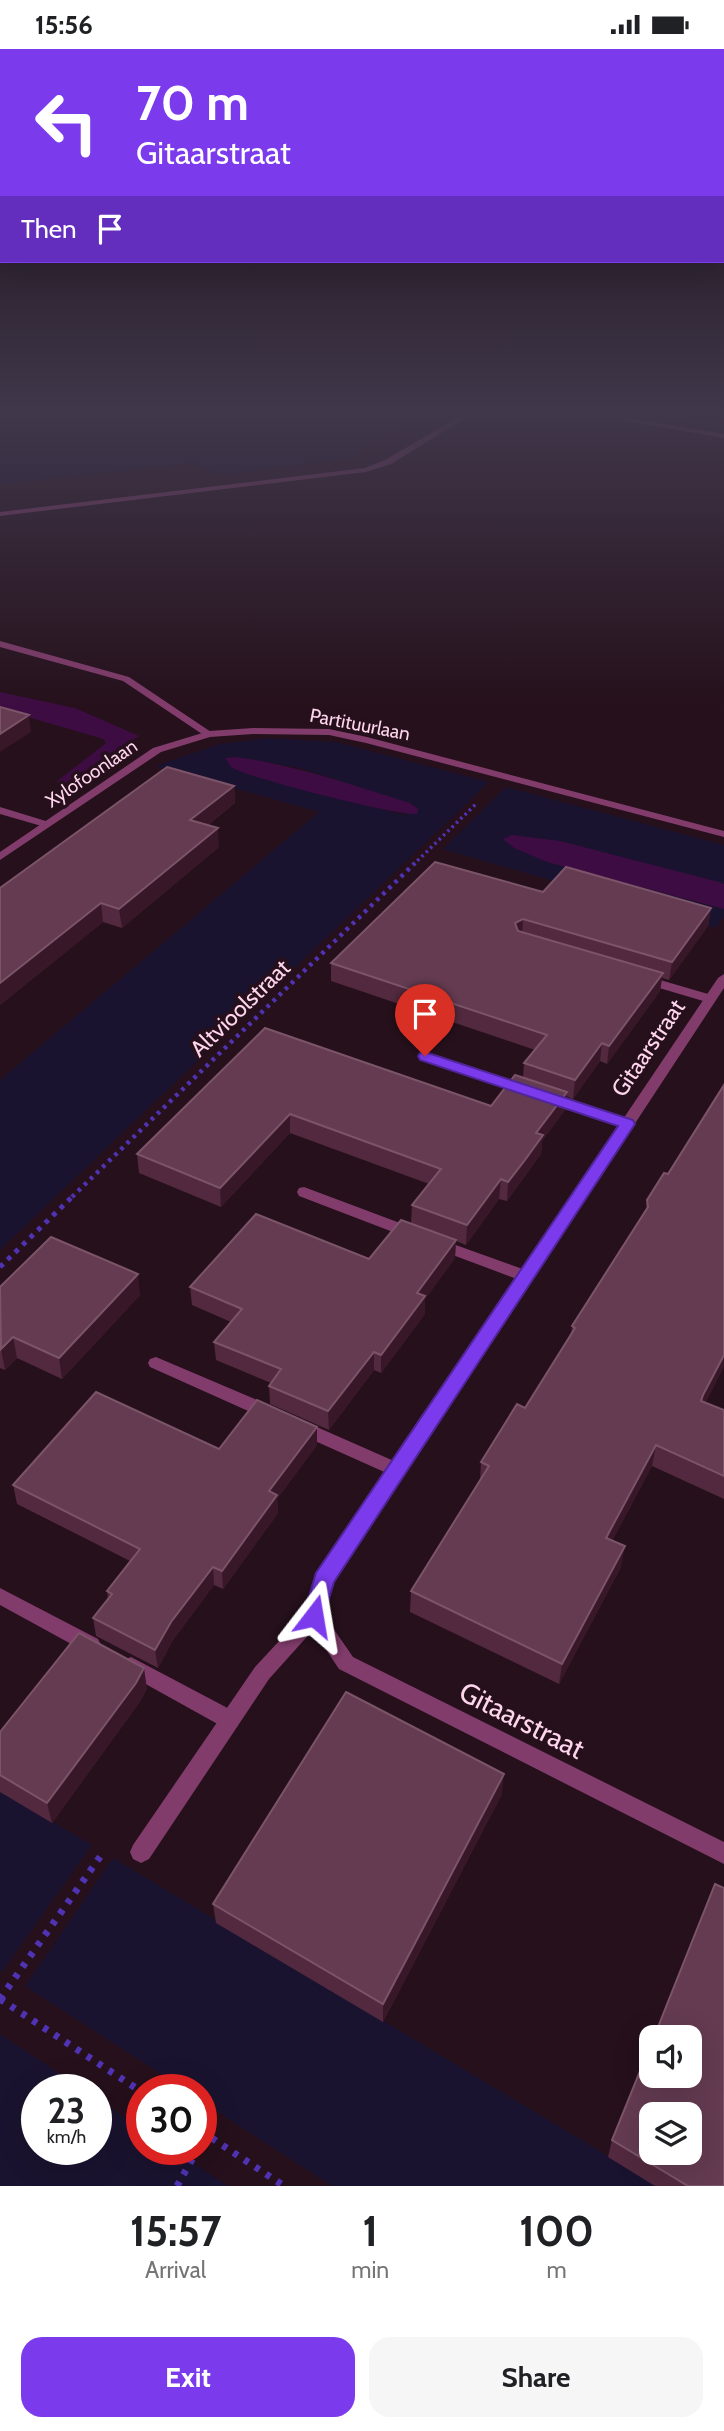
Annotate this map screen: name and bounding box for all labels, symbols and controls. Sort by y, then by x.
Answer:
text: 15:56 [35,9,93,41]
text: 70 m [136,73,249,132]
icon: left [21,77,112,168]
text: Gitaarstraat [136,133,291,172]
icon: arrive [91,210,129,248]
text: Then [21,213,77,245]
street label: Partituurlaan [308,703,412,745]
street label: Xylofoonlaan [41,734,141,812]
street label: Altvioolstraat [184,953,296,1063]
pin [395,984,455,1056]
street label: Gitaarstraat [605,994,691,1102]
icon: arrive [406,995,444,1033]
position arrow [277,1579,351,1653]
street label: Gitaarstraat [454,1674,590,1766]
map controls [639,2025,702,2165]
button: sound [639,2025,702,2088]
speed limit sign: 30 [126,2074,217,2165]
text: 23 [48,2089,85,2132]
button: layers [639,2102,702,2165]
text: km/h [47,2126,86,2148]
text: 15:57 [130,2205,221,2257]
text: 1 [363,2205,378,2257]
text: 100 [519,2205,594,2257]
text: Arrival [145,2256,206,2284]
text: min [351,2256,389,2284]
text: m [546,2256,567,2284]
button: Exit [21,2337,355,2417]
button: Share [369,2337,703,2417]

